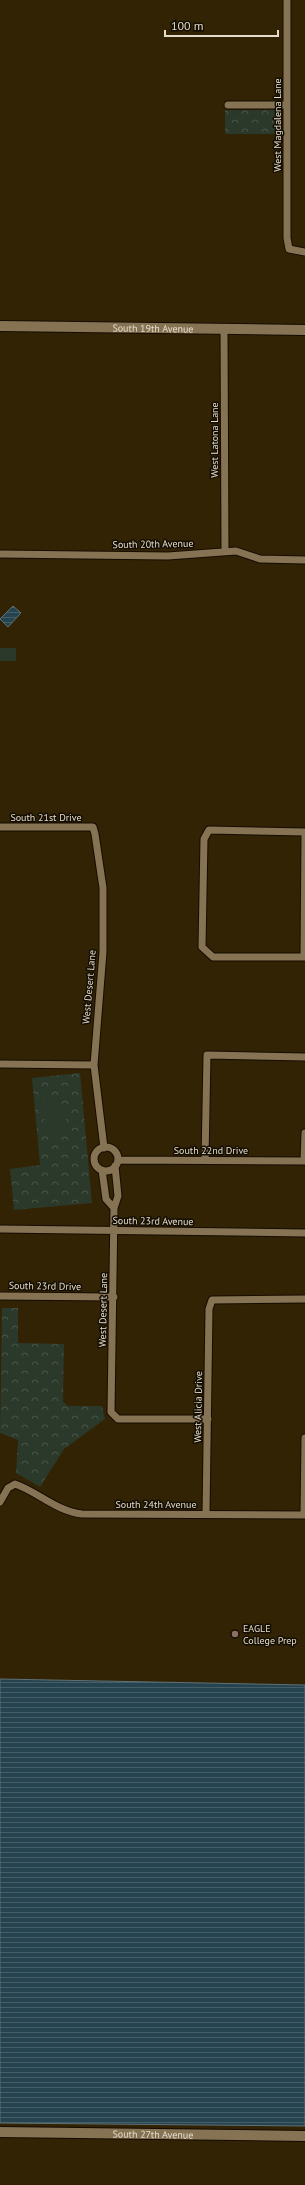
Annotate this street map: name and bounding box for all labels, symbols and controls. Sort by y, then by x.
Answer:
scale bar [165,12,278,38]
text: 100 m [171,18,204,33]
street label: West Magdalena Lane [271,78,284,172]
street label: South 19th Avenue [112,321,194,335]
street label: West Latona Lane [208,402,221,478]
street label: South 20th Avenue [112,537,194,551]
street label: South 21st Drive [10,811,82,824]
street label: West Desert Lane [79,949,99,1025]
street label: South 22nd Drive [174,1144,248,1157]
street label: South 23rd Avenue [112,1214,194,1228]
street label: West Desert Lane [96,1273,110,1347]
street label: South 23rd Drive [9,1279,81,1293]
street label: West Alicia Drive [191,1371,205,1443]
street label: South 24th Avenue [116,1498,196,1511]
place label: EAGLE College Prep [243,1622,297,1647]
marker: EAGLE College Prep [230,1629,240,1639]
street label: South 27th Avenue [112,2127,193,2141]

